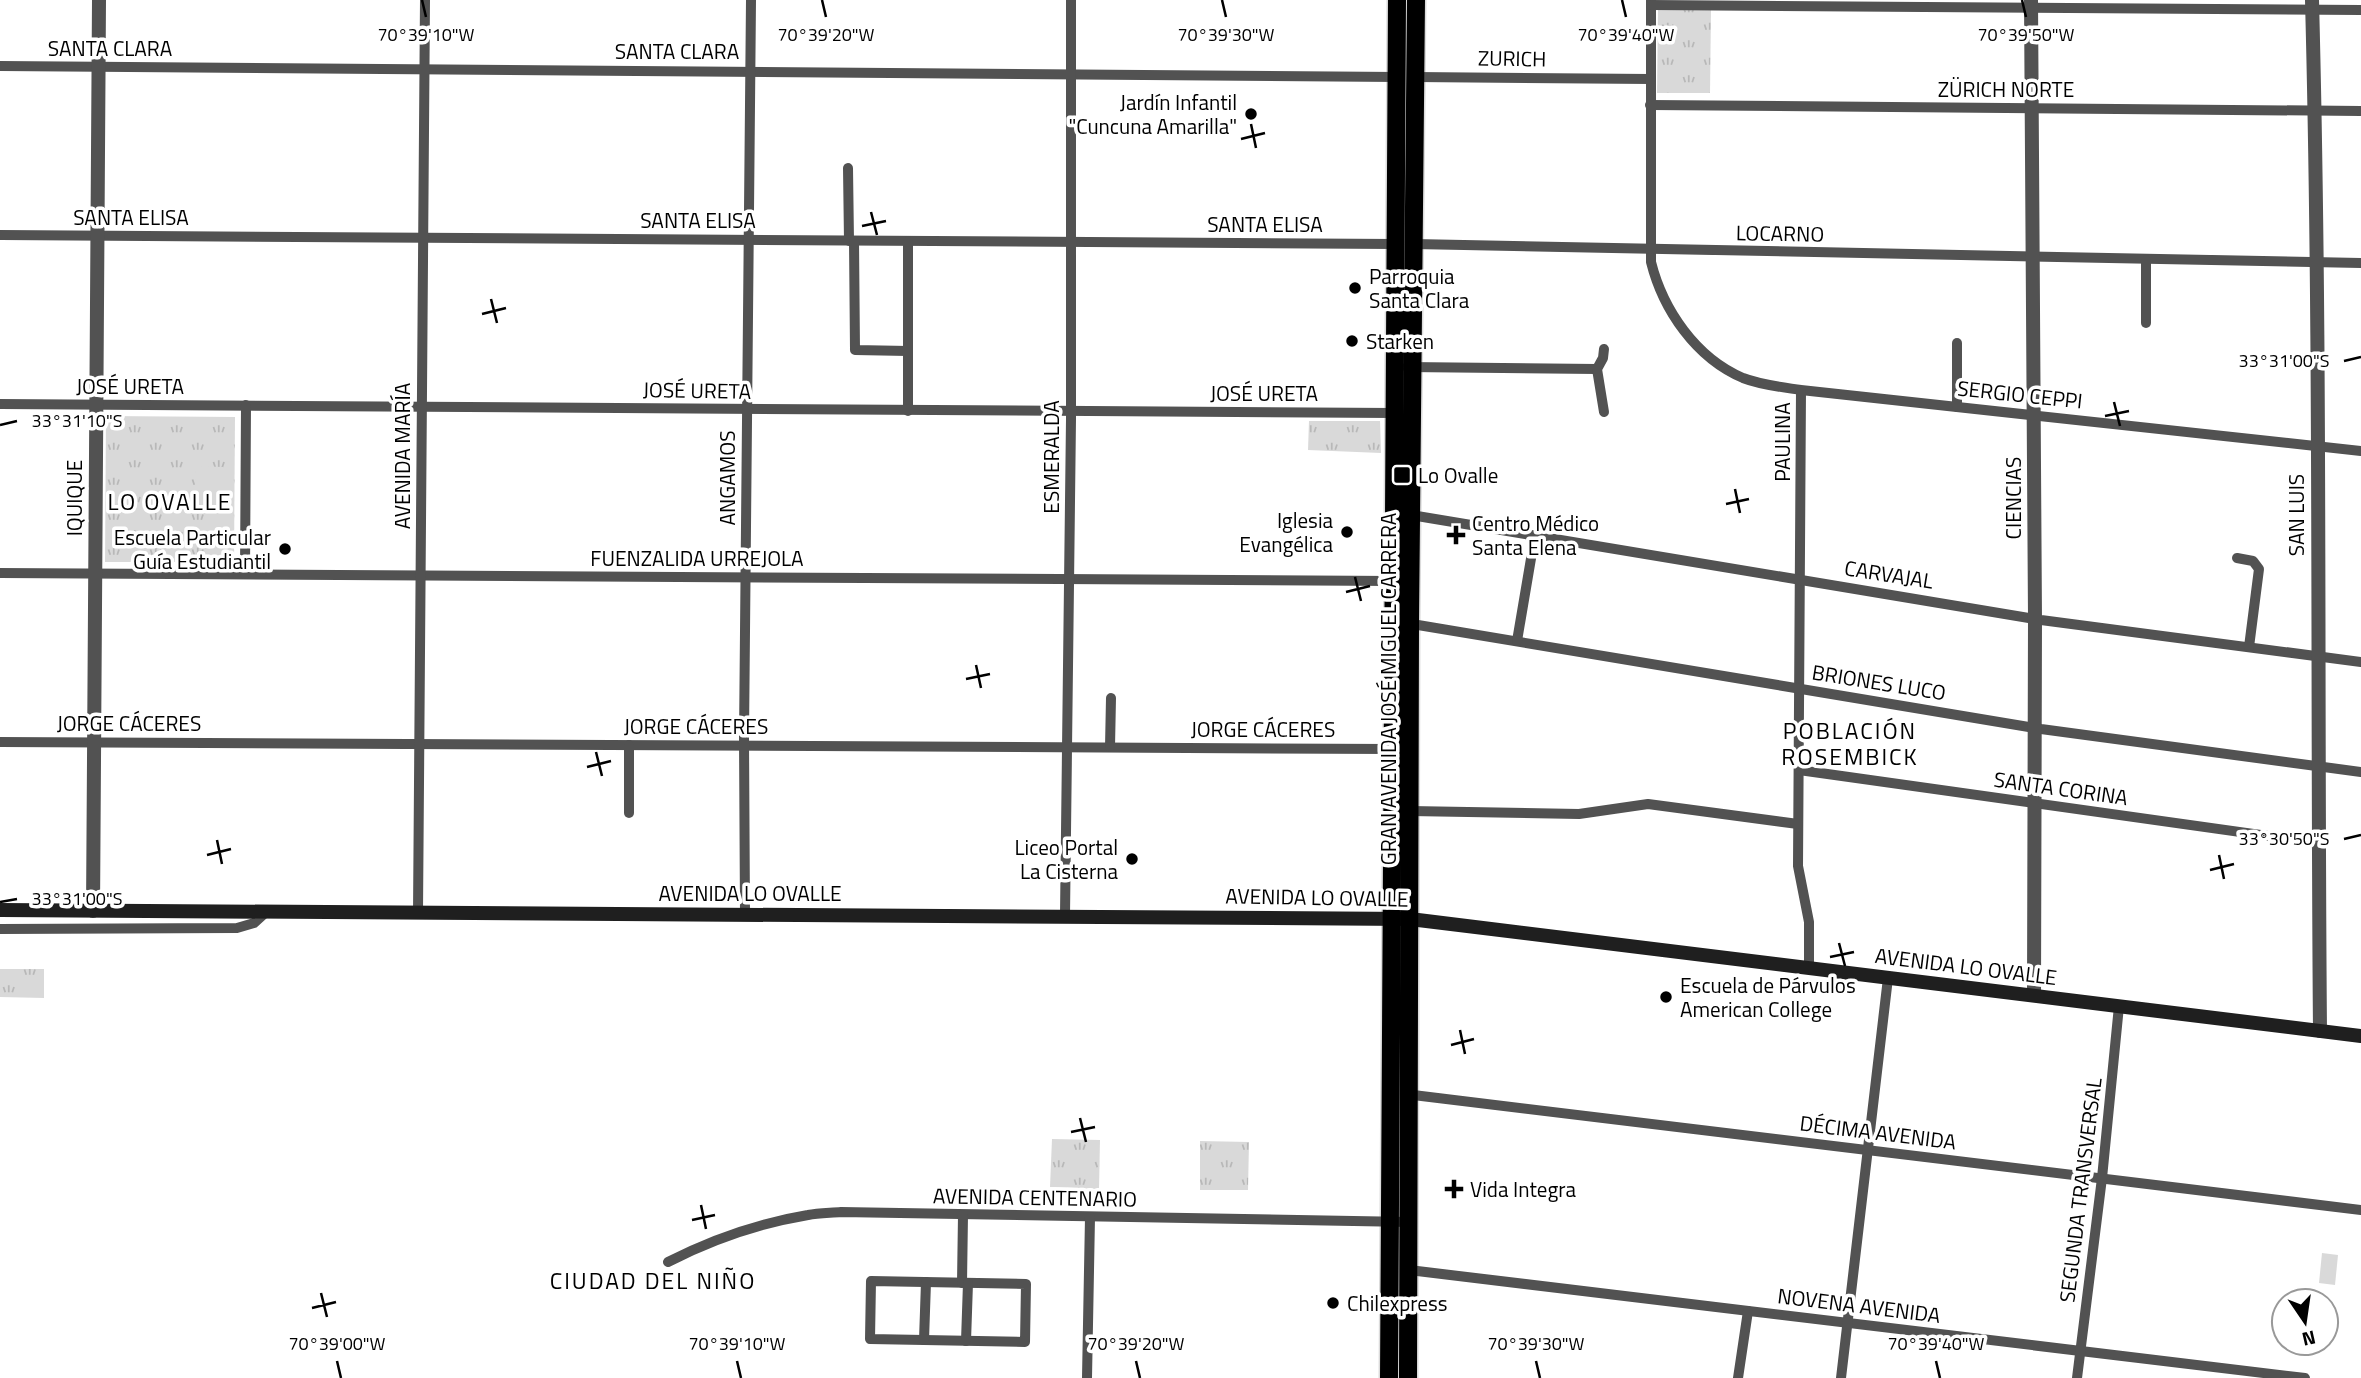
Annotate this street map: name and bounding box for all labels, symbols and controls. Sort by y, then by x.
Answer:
text: 70°39'10"W [378,21,475,48]
text: 70°39'20"W [778,21,875,48]
text: 70°39'30"W [1178,21,1275,48]
text: 70°39'40"W [1578,21,1675,48]
text: 70°39'50"W [1978,21,2075,48]
street label: SANTA CLARA [48,32,173,64]
street label: SANTA CLARA [615,35,740,67]
street label: ZURICH [1477,41,1547,75]
street label: ZÜRICH NORTE [1938,73,2074,105]
place label: Jardín Infantil "Cuncuna Amarilla" [1068,86,1237,142]
marker: Jardín Infantil "Cuncuna Amarilla" [1243,106,1259,122]
street label: SANTA ELISA [73,201,189,233]
street label: SANTA ELISA [640,204,756,236]
street label: SANTA ELISA [1207,208,1323,240]
street label: LOCARNO [1736,216,1824,250]
place label: Parroquia Santa Clara [1369,260,1470,316]
marker: Parroquia Santa Clara [1347,280,1363,296]
place label: Starken [1366,325,1434,357]
marker: Starken [1344,333,1360,349]
text: 33°31'00"S [2239,347,2329,374]
street label: JOSÉ URETA [76,370,185,402]
street label: SERGIO CEPPI [1956,372,2084,416]
street label: JOSÉ URETA [643,373,752,407]
street label: JOSÉ URETA [1210,377,1319,409]
street label: AVENIDA MARÍA [386,382,418,529]
street label: ESMERALDA [1035,400,1067,514]
street label: PAULINA [1766,402,1798,482]
text: 33°31'10"S [32,407,122,434]
street label: ANGAMOS [711,430,743,526]
street label: CIENCIAS [1997,457,2029,539]
place label: Lo Ovalle [1418,459,1498,491]
street label: IQUIQUE [58,460,90,536]
marker: Lo Ovalle [1392,465,1412,485]
street label: SAN LUIS [2280,474,2312,556]
district label: LO OVALLE [108,484,232,519]
place label: Iglesia Evangélica [1239,504,1333,560]
place label: Centro Médico Santa Elena [1472,507,1599,563]
street label: GRAN AVENIDA JOSÉ MIGUEL CARRERA [1372,512,1404,865]
place label: Escuela Particular Guía Estudiantil [114,521,271,577]
marker: Iglesia Evangélica [1339,524,1355,540]
marker: Centro Médico Santa Elena [1446,525,1466,545]
marker: Escuela Particular Guía Estudiantil [277,541,293,557]
street label: FUENZALIDA URREJOLA [590,542,804,574]
street label: CARVAJAL [1842,551,1936,597]
street label: BRIONES LUCO [1810,656,1948,708]
street label: JORGE CÁCERES [57,707,201,739]
street label: JORGE CÁCERES [624,710,768,742]
street label: JORGE CÁCERES [1191,713,1335,745]
district label: POBLACIÓN ROSEMBICK [1781,713,1919,774]
street label: SANTA CORINA [1992,763,2131,813]
text: 33°30'50"S [2239,825,2329,852]
place label: Liceo Portal La Cisterna [1015,831,1118,887]
marker: Liceo Portal La Cisterna [1124,851,1140,867]
street label: AVENIDA LO OVALLE [658,877,842,909]
street label: AVENIDA LO OVALLE [1225,879,1409,915]
text: 33°31'00"S [32,885,122,912]
street label: AVENIDA LO OVALLE [1873,939,2059,993]
place label: Escuela de Párvulos American College [1680,969,1856,1025]
marker: Escuela de Párvulos American College [1658,989,1674,1005]
street label: SEGUNDA TRANSVERSAL [2050,1076,2110,1304]
street label: DÉCIMA AVENIDA [1798,1107,1958,1158]
place label: Vida Integra [1470,1173,1576,1205]
street label: AVENIDA CENTENARIO [933,1179,1137,1215]
marker: Vida Integra [1444,1179,1464,1199]
district label: CIUDAD DEL NIÑO [550,1263,756,1298]
street label: NOVENA AVENIDA [1776,1279,1943,1331]
place label: Chilexpress [1347,1287,1447,1319]
north arrow [2270,1287,2340,1357]
marker: Chilexpress [1325,1295,1341,1311]
text: N [2299,1323,2319,1355]
text: 70°39'00"W [289,1330,386,1357]
text: 70°39'10"W [689,1330,786,1357]
text: 70°39'20"W [1088,1330,1185,1357]
text: 70°39'30"W [1488,1330,1585,1357]
text: 70°39'40"W [1888,1330,1985,1357]

